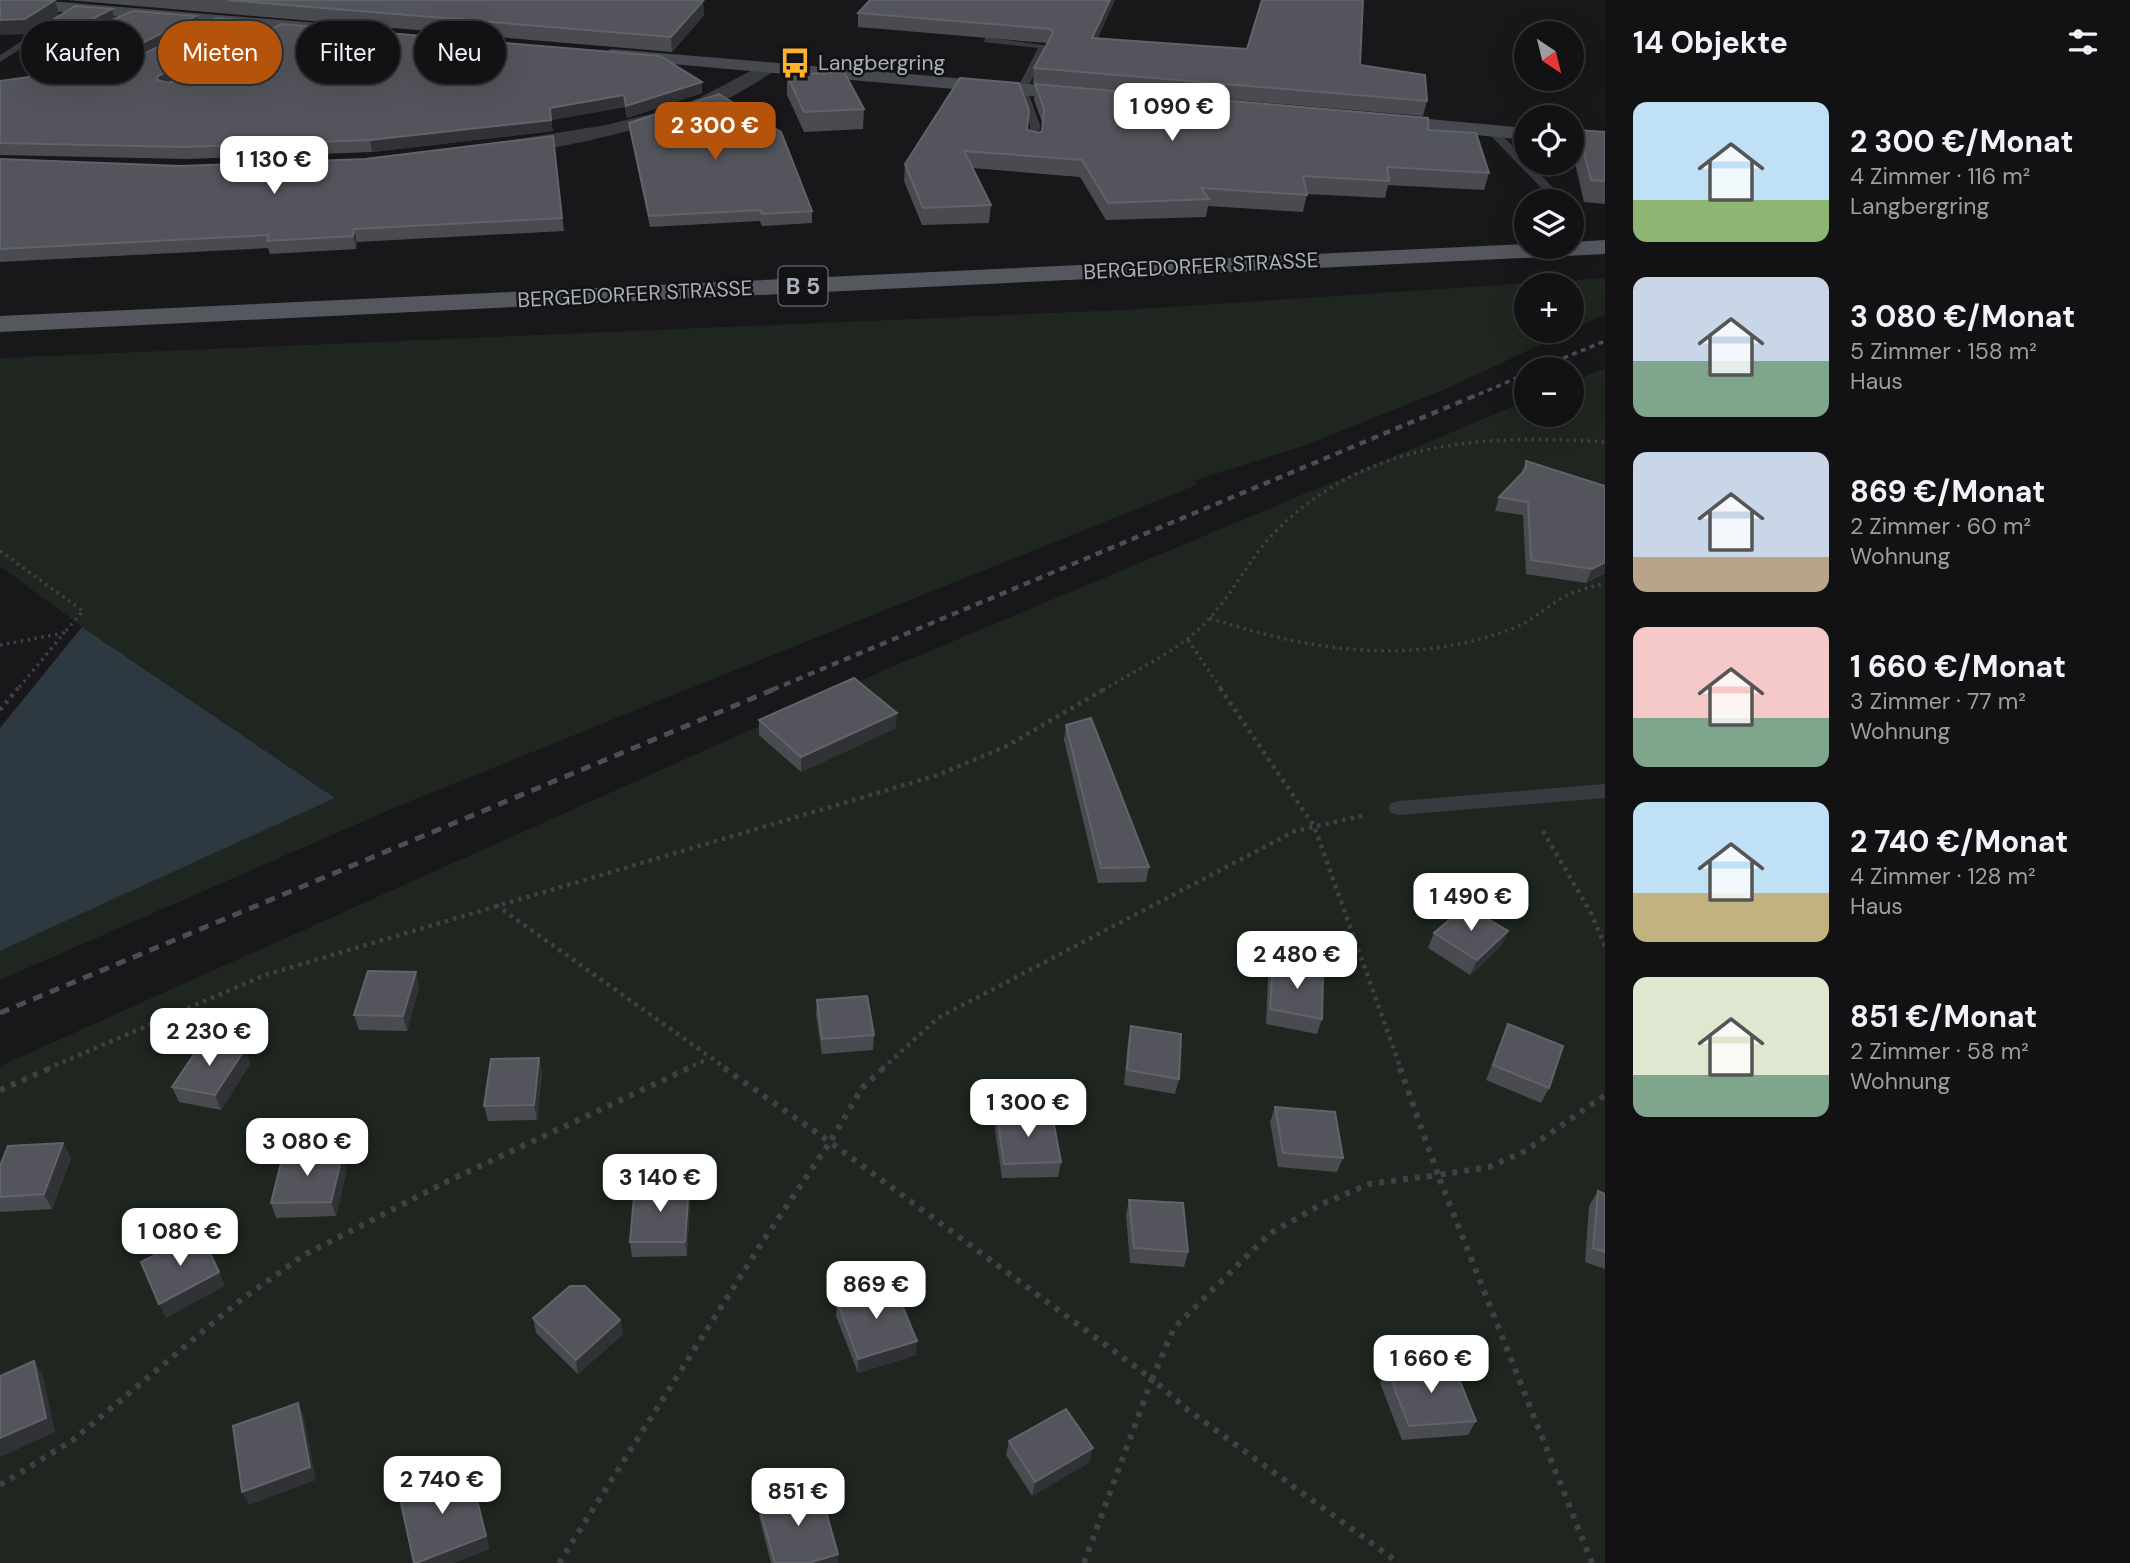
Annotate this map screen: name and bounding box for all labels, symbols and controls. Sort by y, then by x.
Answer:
chip: Kaufen [21,21,144,84]
chip: Mieten [158,21,282,84]
chip: Filter [296,21,400,84]
chip: Neu [414,21,506,84]
north arrow [1514,21,1584,91]
map controls [1514,21,1584,427]
text: 14 Objekte [1633,23,1788,62]
icon: filters [2064,23,2102,61]
bus stop icon: Langbergring [778,46,812,80]
place label: Langbergring [818,49,945,77]
pin: 1 090 € [1107,83,1237,143]
text: 1 090 € [1130,91,1214,121]
pin: 2 300 € [650,102,780,162]
button: locate [1514,105,1584,175]
text: 2 300 € [671,110,759,140]
text: 2 300 €/Monat [1850,122,2073,161]
icon: home [1689,130,1773,214]
pin: 1 130 € [209,136,339,196]
text: 1 130 € [236,144,312,174]
text: 4 Zimmer · 116 m² [1850,161,2030,191]
button: layers [1514,189,1584,259]
text: Langbergring [1850,191,1989,221]
street label: BERGEDORFER STRASSE [1083,246,1319,286]
road number: B 5 [778,266,828,306]
button: + [1514,273,1584,343]
street label: BERGEDORFER STRASSE [517,274,753,314]
text: 3 080 €/Monat [1850,297,2075,336]
icon: home [1689,305,1773,389]
text: 5 Zimmer · 158 m² [1850,336,2037,366]
button: − [1514,357,1584,427]
text: Haus [1850,366,1903,396]
text: 869 €/Monat [1850,472,2045,511]
icon: home [1689,480,1773,564]
text: 2 Zimmer · 60 m² [1850,511,2031,541]
text: Wohnung [1850,541,1950,571]
text: 1 660 €/Monat [1850,647,2066,686]
icon: home [1689,655,1773,739]
text: 3 Zimmer · 77 m² [1850,686,2026,716]
text: Wohnung [1850,716,1950,746]
text: 2 740 €/Monat [1850,822,2068,861]
icon: home [1689,830,1773,914]
text: 4 Zimmer · 128 m² [1850,861,2036,891]
pin: 1 490 € [1406,874,1536,933]
text: 1 490 € [1429,881,1513,911]
text: Haus [1850,891,1903,921]
pin: 2 480 € [1232,932,1362,991]
text: 2 480 € [1253,939,1341,969]
text: 851 €/Monat [1850,997,2037,1036]
icon: home [1689,1005,1773,1089]
pin: 2 230 € [144,1009,274,1068]
text: 2 230 € [166,1016,252,1046]
text: 2 Zimmer · 58 m² [1850,1036,2029,1066]
text: Wohnung [1850,1066,1950,1096]
pin: 1 300 € [963,1080,1093,1139]
text: 1 300 € [986,1087,1070,1117]
pin: 3 080 € [242,1118,372,1178]
text: 3 080 € [262,1126,352,1156]
pin: 3 140 € [595,1154,725,1214]
text: 3 140 € [619,1162,701,1192]
pin: 1 080 € [115,1208,245,1268]
text: 1 080 € [138,1216,222,1246]
pin: 869 € [827,1262,925,1321]
text: 869 € [843,1269,909,1299]
pin: 1 660 € [1366,1336,1496,1395]
text: 1 660 € [1390,1343,1472,1373]
pin: 2 740 € [377,1456,507,1516]
text: 2 740 € [400,1464,484,1494]
pin: 851 € [749,1468,847,1528]
text: 851 € [768,1476,828,1506]

